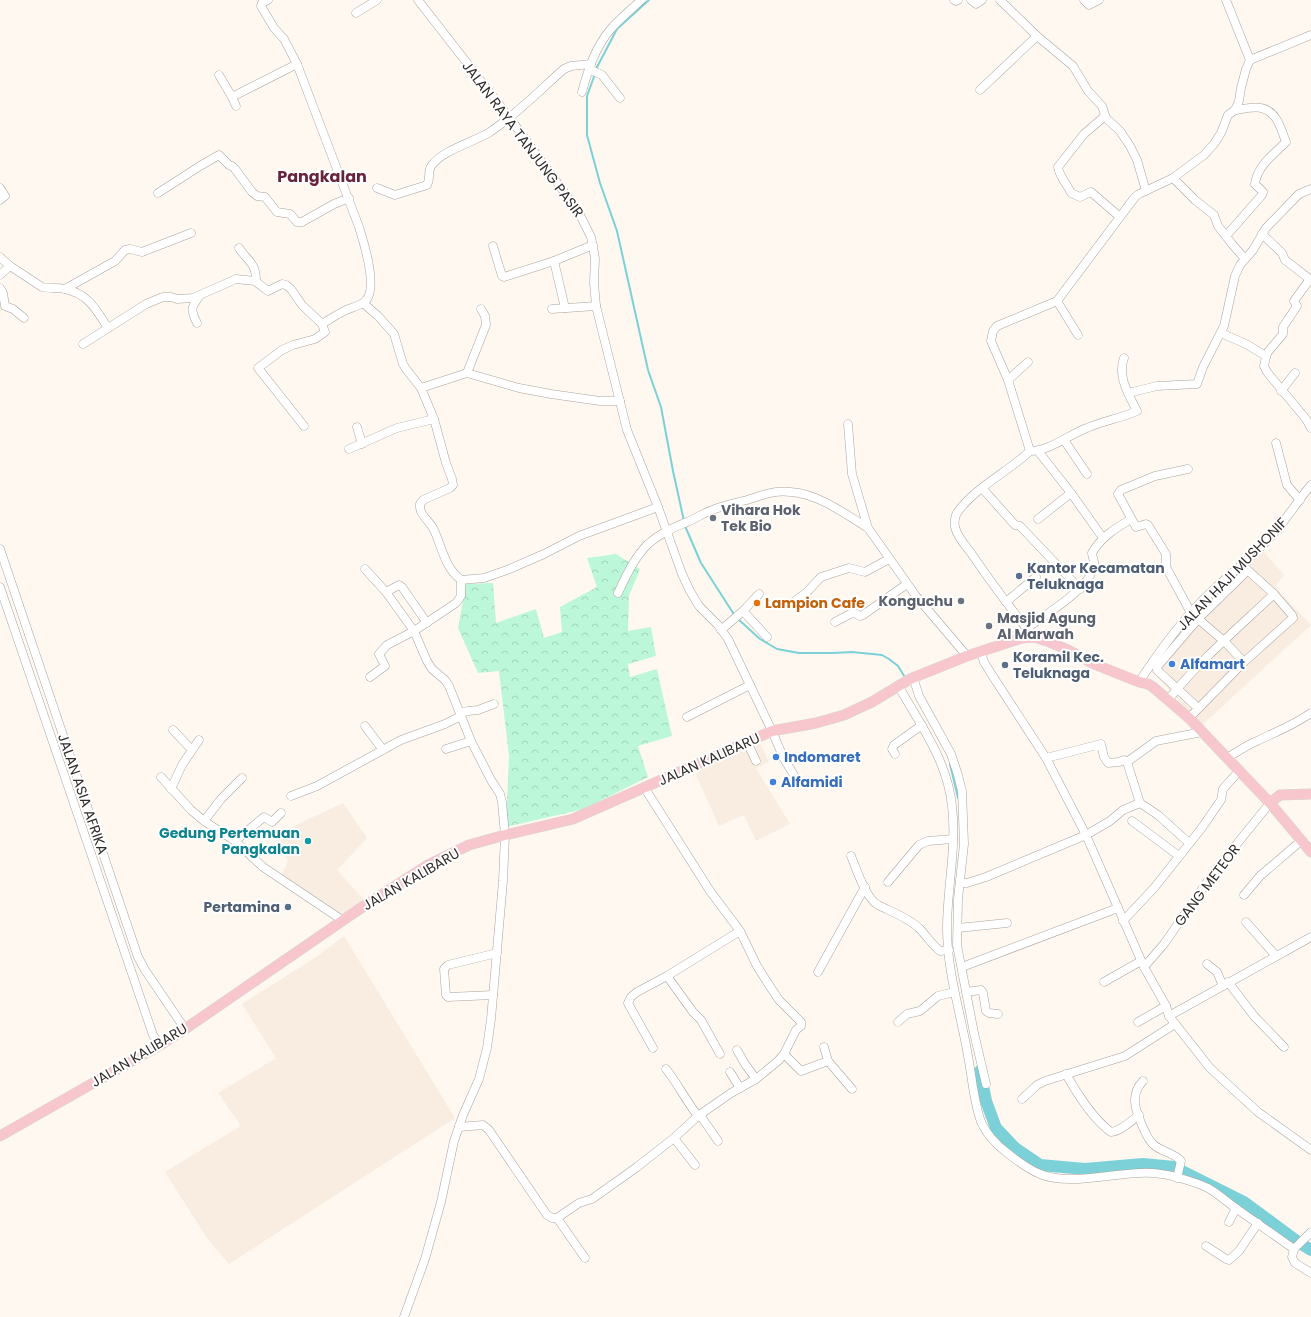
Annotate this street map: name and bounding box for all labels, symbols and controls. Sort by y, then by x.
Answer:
street label: JALAN RAYA TANJUNG PASIR [457,57,589,221]
district label: Pangkalan [277,165,367,188]
place label: Vihara Hok Tek Bio [721,500,801,536]
marker: Vihara Hok Tek Bio [708,513,718,523]
street label: JALAN HAJI MUSHONIF [1173,513,1291,635]
place label: Kantor Kecamatan Teluknaga [1027,558,1165,594]
marker: Kantor Kecamatan Teluknaga [1014,571,1024,581]
place label: Konguchu [879,591,953,611]
place label: Lampion Cafe [765,593,865,613]
marker: Konguchu [956,596,966,606]
marker: Lampion Cafe [752,598,762,608]
place label: Masjid Agung Al Marwah [997,608,1096,644]
marker: Masjid Agung Al Marwah [984,621,994,631]
place label: Koramil Kec. Teluknaga [1013,647,1104,683]
place label: Alfamart [1180,654,1245,674]
marker: Alfamart [1167,659,1177,669]
marker: Koramil Kec. Teluknaga [1000,660,1010,670]
street label: JALAN KALIBARU [655,728,763,790]
street label: JALAN ASIA AFRIKA [53,731,113,857]
place label: Indomaret [784,747,861,767]
marker: Indomaret [771,752,781,762]
place label: Alfamidi [781,772,843,792]
marker: Alfamidi [768,777,778,787]
place label: Gedung Pertemuan Pangkalan [159,823,300,859]
marker: Gedung Pertemuan Pangkalan [303,836,313,846]
street label: GANG METEOR [1169,840,1245,930]
street label: JALAN KALIBARU [359,843,463,915]
place label: Pertamina [204,897,280,917]
marker: Pertamina [283,902,293,912]
street label: JALAN KALIBARU [87,1018,191,1092]

